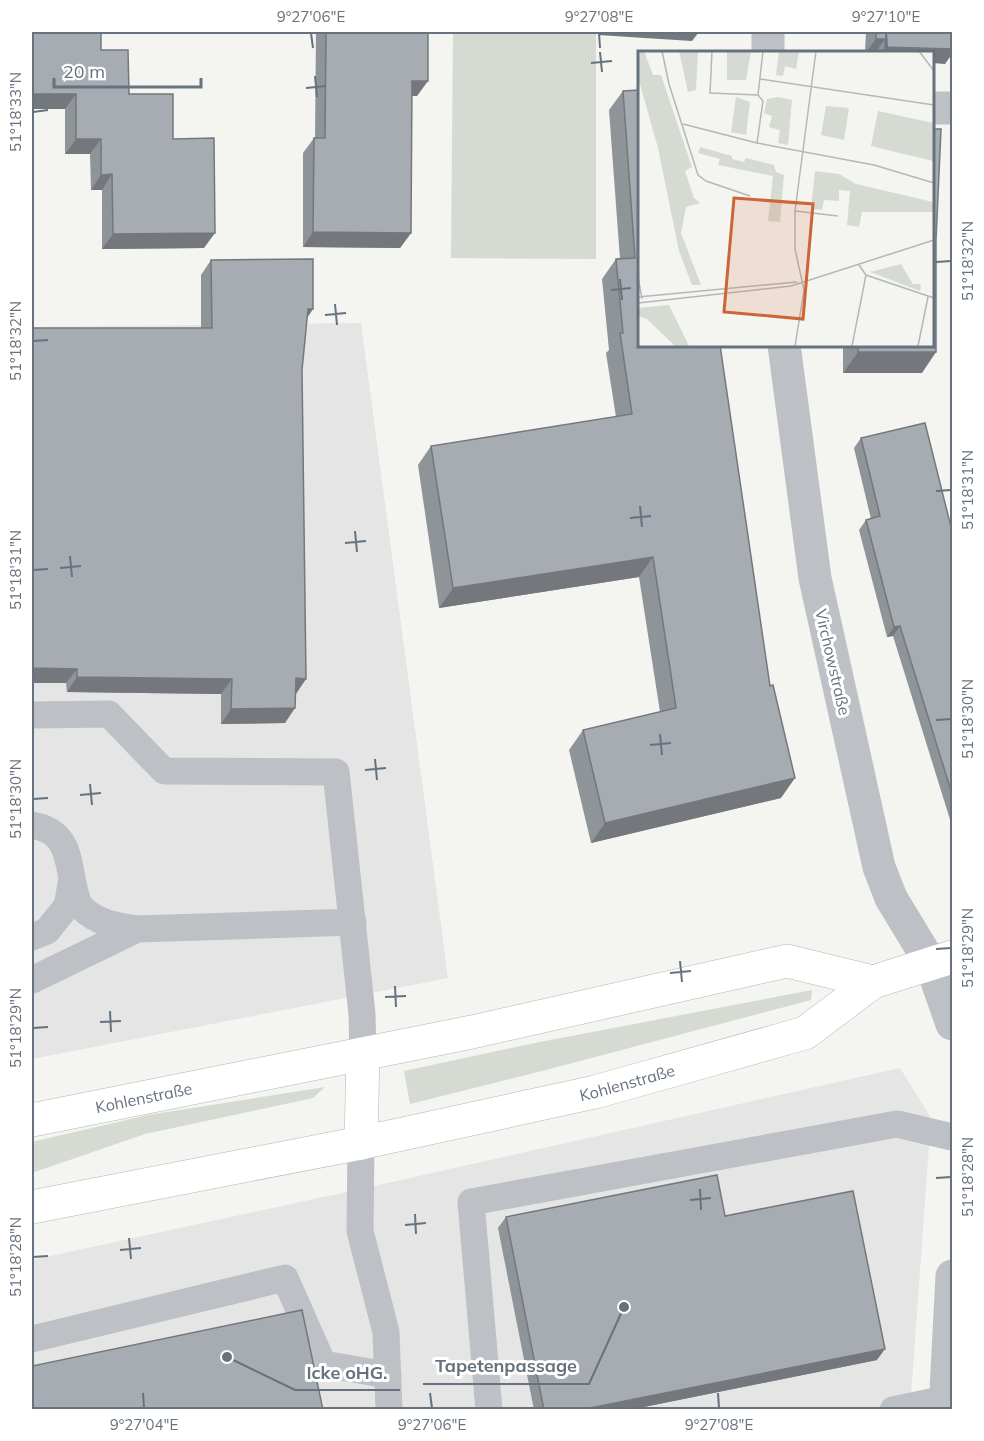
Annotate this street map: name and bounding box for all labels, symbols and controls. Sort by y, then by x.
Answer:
text: 9°27'06"E [277,7,345,26]
text: 9°27'08"E [565,7,633,26]
text: 9°27'10"E [852,7,920,26]
scale bar [54,51,201,89]
inset map [638,51,933,346]
text: 20 m [63,60,105,83]
text: 51°18'33"N [6,72,25,152]
text: 51°18'32"N [958,221,977,301]
text: 51°18'32"N [6,301,25,381]
text: 51°18'31"N [958,450,977,530]
text: 51°18'31"N [6,530,25,610]
street label: Virchowstraße [811,607,855,717]
text: 51°18'30"N [958,679,977,759]
text: 51°18'30"N [6,759,25,839]
text: 51°18'29"N [958,908,977,988]
text: 51°18'29"N [6,988,25,1068]
street label: Kohlenstraße [578,1060,677,1105]
street label: Kohlenstraße [94,1078,194,1117]
text: 51°18'28"N [958,1137,977,1217]
text: 51°18'28"N [6,1217,25,1297]
callout: Tapetenpassage [423,1348,589,1384]
callout: Icke oHG. [295,1354,400,1390]
text: Tapetenpassage [435,1354,577,1377]
text: Icke oHG. [306,1361,388,1384]
text: 9°27'04"E [110,1415,178,1434]
text: 9°27'06"E [398,1415,466,1434]
text: 9°27'08"E [685,1415,753,1434]

